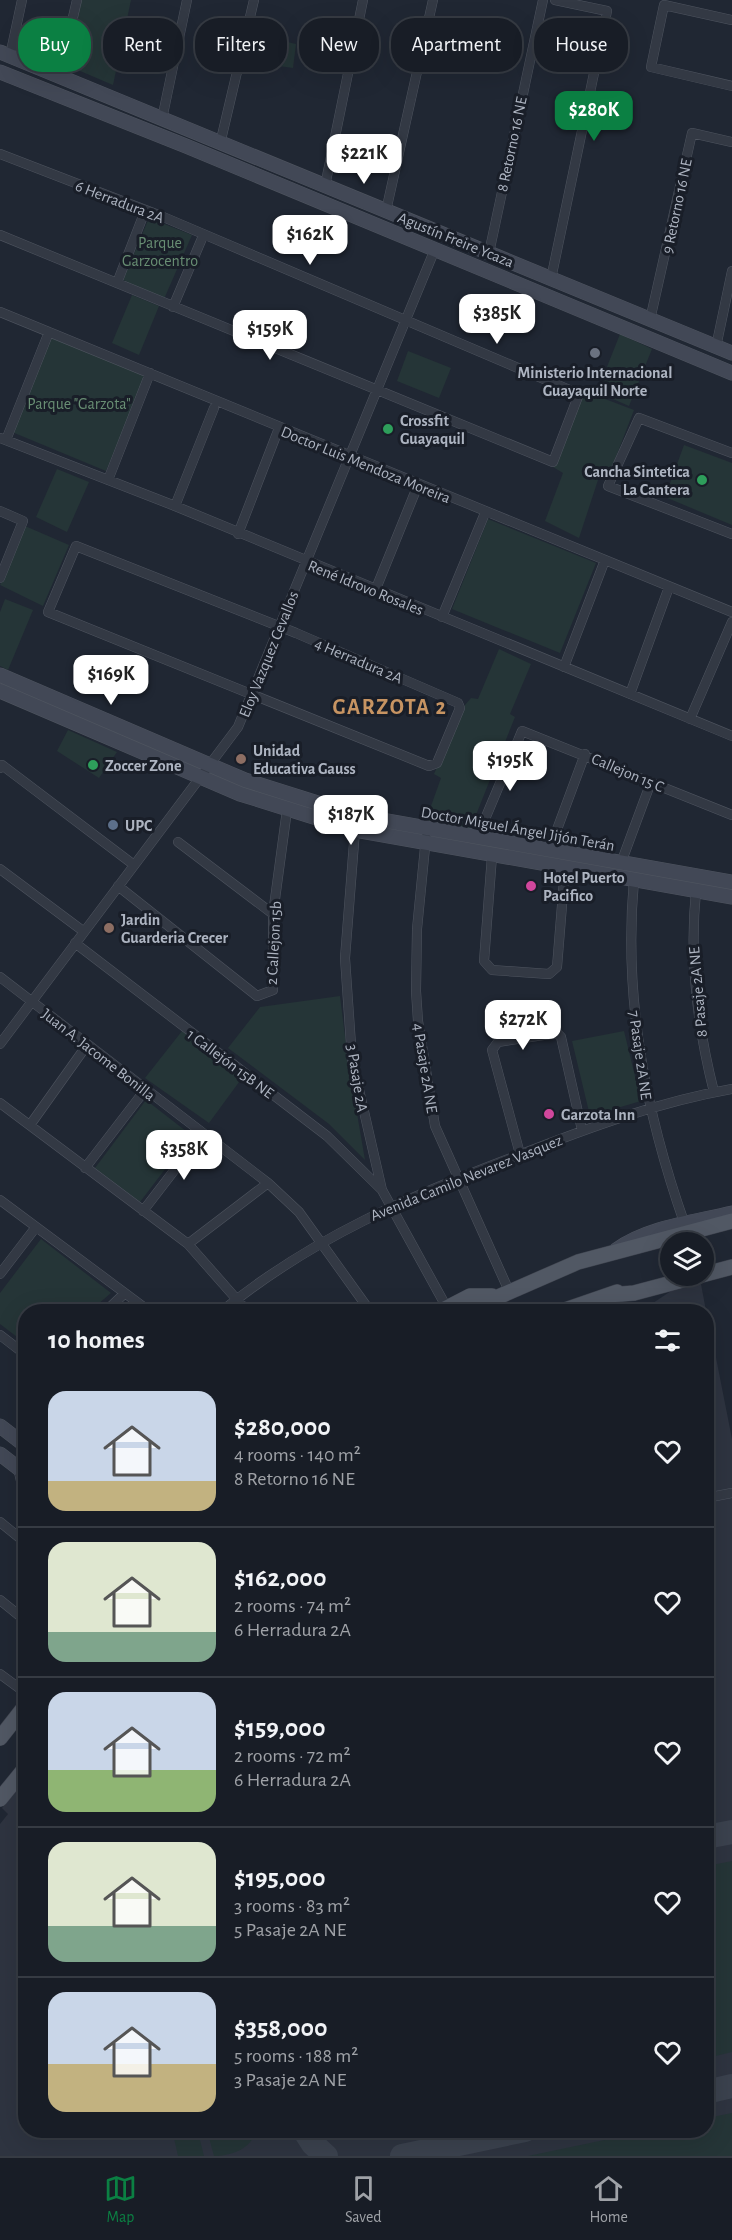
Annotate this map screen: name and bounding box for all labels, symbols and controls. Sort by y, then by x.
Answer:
chip: Buy [18,18,91,72]
chip: Rent [103,18,183,72]
chip: Filters [195,18,287,72]
chip: New [299,18,379,72]
chip: Apartment [391,18,522,72]
chip: House [534,18,628,72]
pin: $280K [552,91,636,142]
street label: 8 Retorno 16 NE [494,95,530,193]
text: $280K [569,100,619,120]
pin: $221K [322,134,406,185]
text: $221K [341,143,387,163]
street label: 9 Retorno 16 NE [659,157,695,255]
street label: 6 Herradura 2A [73,178,166,226]
street label: Agustín Freire Ycaza [395,209,516,271]
pin: $162K [268,215,352,266]
text: $162K [287,224,333,244]
park label: Parque Garzocentro [122,235,198,269]
pin: $385K [455,294,539,345]
text: $385K [473,303,521,323]
pin: $159K [228,310,312,361]
text: $159K [247,319,293,339]
marker: Ministerio Internacional Guayaquil Norte [588,346,602,360]
place label: Ministerio Internacional Guayaquil Norte [518,365,672,400]
park label: Parque "Garzota" [27,396,131,412]
place label: Crossfit Guayaquil [400,413,465,448]
marker: Crossfit Guayaquil [381,422,395,436]
street label: Doctor Luis Mendoza Moreira [279,424,453,506]
place label: Cancha Sintetica La Cantera [584,464,690,498]
marker: Cancha Sintetica La Cantera [695,473,709,487]
street label: René Idrovo Rosales [306,558,426,618]
street label: Eloy Vazquez Cevallos [236,589,303,720]
street label: 4 Herradura 2A [312,635,405,687]
pin: $169K [69,655,153,706]
text: $169K [87,664,135,684]
district label: GARZOTA 2 [333,696,447,718]
pin: $195K [468,741,552,792]
place label: Unidad Educativa Gauss [253,743,356,777]
text: $195K [487,750,533,770]
street label: Callejon 15 C [589,751,666,796]
marker: Unidad Educativa Gauss [234,752,248,766]
marker: Zoccer Zone [86,758,100,772]
place label: Zoccer Zone [105,758,182,774]
pin: $187K [309,795,393,846]
street label: Doctor Miguel Ángel Jijón Terán [419,802,616,855]
text: $187K [328,804,374,824]
marker: UPC [106,818,120,832]
place label: UPC [125,818,153,834]
place label: Hotel Puerto Pacifico [543,870,625,904]
marker: Hotel Puerto Pacifico [524,879,538,893]
street label: 2 Callejon 15b [264,901,285,986]
place label: Jardin Guarderia Crecer [121,912,229,946]
marker: Jardin Guarderia Crecer [102,921,116,935]
street label: 8 Pasaje 2A NE [686,946,711,1038]
pin: $272K [481,1000,565,1051]
street label: Juan A. Jacome Bonilla [39,1006,158,1104]
text: $272K [499,1009,547,1029]
street label: 7 Pasaje 2A NE [625,1009,654,1101]
street label: 4 Pasaje 2A NE [409,1022,440,1115]
street label: 1 Callejón 15B NE [183,1026,277,1102]
street label: 3 Pasaje 2A [343,1043,370,1113]
marker: Garzota Inn [542,1107,556,1121]
place label: Garzota Inn [561,1107,635,1123]
pin: $358K [142,1130,226,1181]
street label: Avenida Camilo Nevarez Vasquez [368,1132,565,1224]
text: $358K [160,1139,208,1159]
map controls [660,1232,714,1286]
button: layers [660,1232,714,1286]
icon: filters [651,1324,684,1357]
text: 10 homes [48,1327,145,1353]
text: $280,000 [234,1414,331,1440]
icon: home [96,1415,168,1487]
icon: heart [651,1435,684,1468]
text: 4 rooms · 140 m² [234,1445,361,1465]
text: 8 Retorno 16 NE [234,1469,355,1489]
text: $162,000 [234,1565,326,1591]
icon: home [96,1566,168,1638]
icon: heart [651,1586,684,1619]
text: 2 rooms · 74 m² [234,1596,351,1616]
text: 6 Herradura 2A [234,1620,351,1640]
text: $159,000 [234,1715,325,1741]
icon: home [96,1716,168,1788]
icon: heart [651,1736,684,1769]
text: 2 rooms · 72 m² [234,1746,351,1766]
text: 6 Herradura 2A [234,1770,351,1790]
text: $195,000 [234,1865,325,1891]
icon: home [96,1866,168,1938]
icon: heart [651,1886,684,1919]
text: 3 rooms · 83 m² [234,1896,350,1916]
text: 5 Pasaje 2A NE [234,1920,347,1940]
text: $358,000 [234,2015,328,2041]
icon: home [96,2016,168,2088]
icon: heart [651,2036,684,2069]
text: 5 rooms · 188 m² [234,2046,358,2066]
text: 3 Pasaje 2A NE [234,2070,346,2090]
tab: Map [104,2172,137,2227]
tab: Saved [345,2172,382,2227]
tab: Home [590,2172,628,2227]

